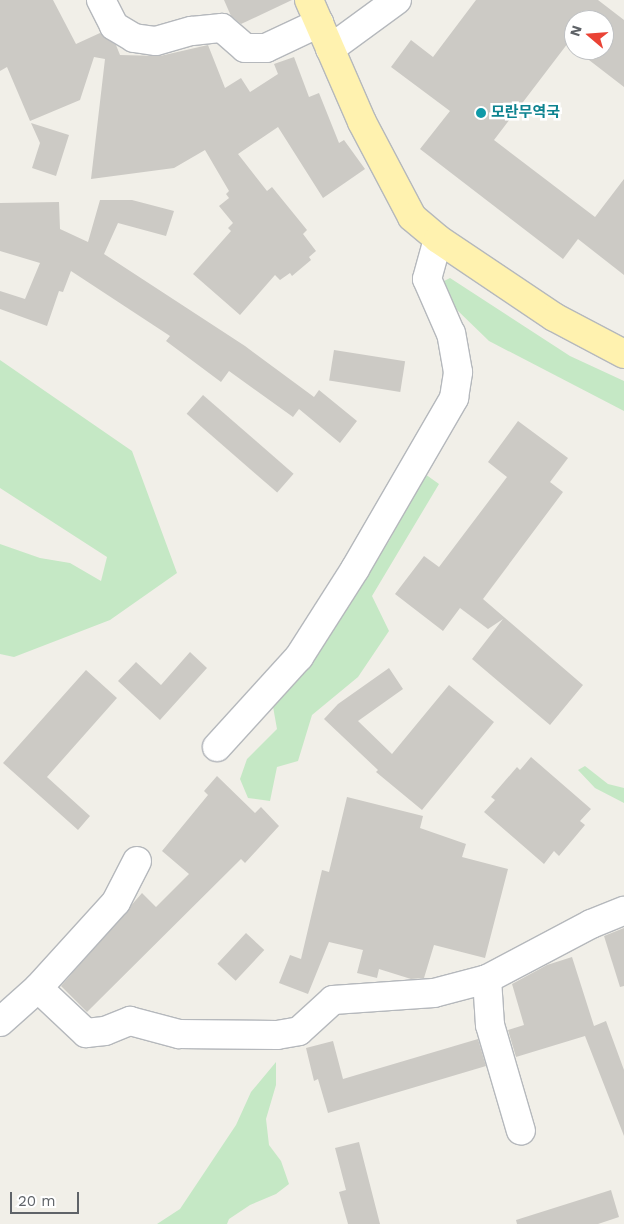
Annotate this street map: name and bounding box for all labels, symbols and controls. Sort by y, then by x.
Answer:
north arrow [564,10,614,60]
text: N [566,23,585,38]
place label: 모란무역국 [491,104,560,122]
marker: 모란무역국 [475,107,487,119]
scale bar [12,1182,81,1214]
text: 20 m [18,1192,56,1210]

